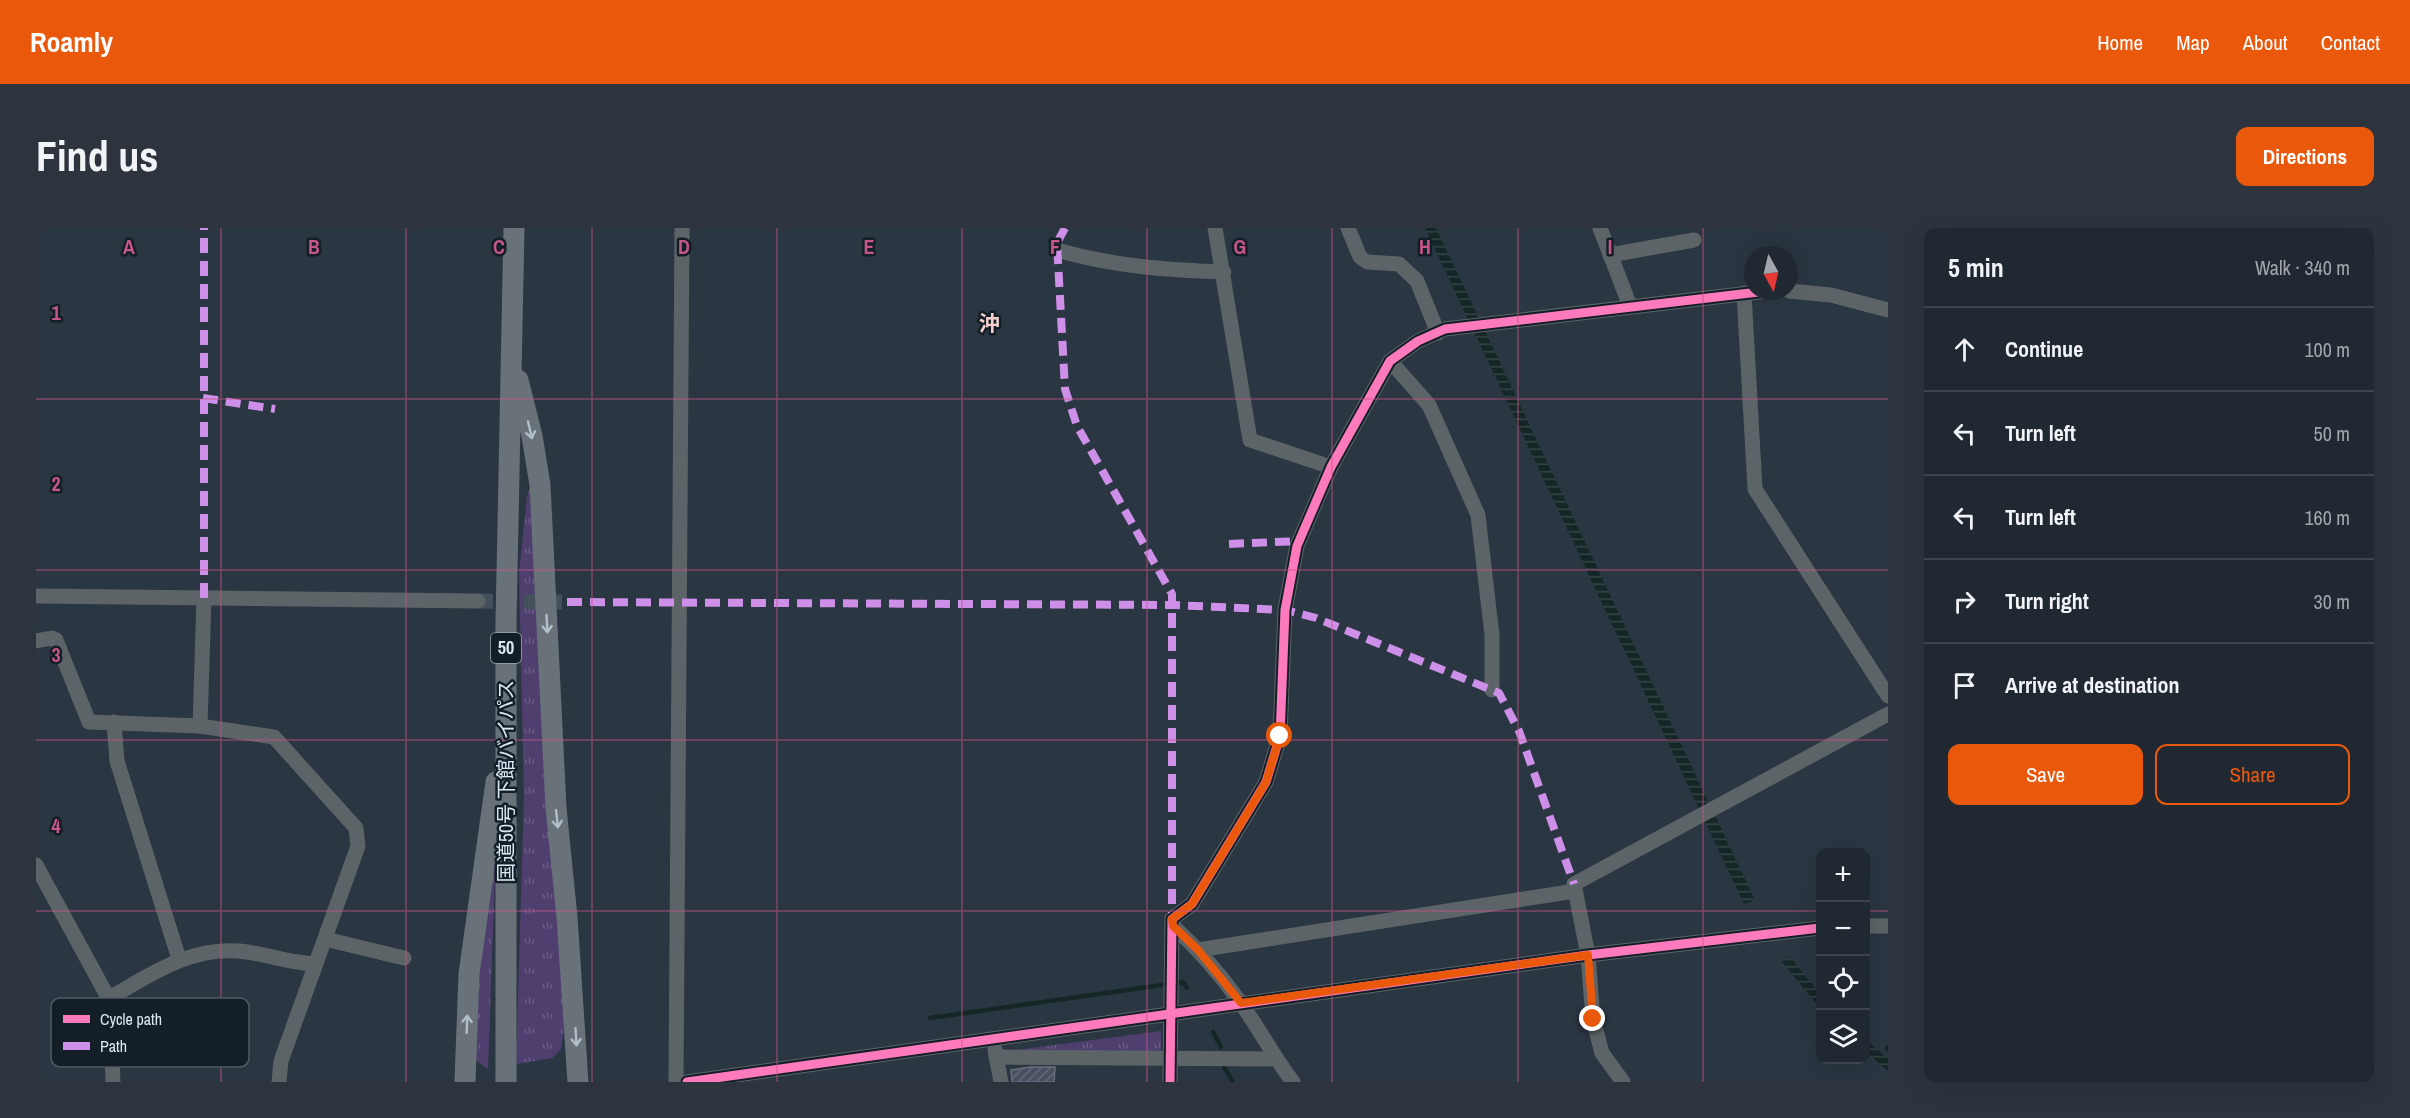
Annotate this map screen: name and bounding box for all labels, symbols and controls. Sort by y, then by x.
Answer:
text: Roamly [30,23,113,61]
text: Home [2097,28,2143,57]
text: Map [2176,28,2210,57]
text: About [2243,28,2288,57]
text: Contact [2321,28,2380,57]
button: Directions [2236,127,2374,186]
text: Find us [36,128,158,184]
text: A [123,233,135,260]
text: B [308,233,320,260]
text: C [493,233,505,260]
text: D [678,233,690,260]
text: E [864,233,875,260]
text: F [1050,233,1060,260]
text: G [1234,233,1246,260]
text: H [1419,233,1431,260]
text: I [1608,233,1612,260]
north arrow [1744,246,1798,300]
text: 5 min [1948,250,2004,285]
text: Walk · 340 m [2255,254,2350,281]
text: 1 [51,299,61,326]
district label: 沖 [979,309,1000,338]
icon: ahead [1948,333,1981,366]
text: Continue [2005,334,2083,364]
text: 100 m [2304,336,2350,363]
icon: left [1948,417,1981,450]
text: Turn left [2005,418,2076,448]
text: 50 m [2314,420,2350,447]
one-way arrow [525,421,537,440]
text: 2 [51,470,61,497]
icon: left [1948,501,1981,534]
text: Turn left [2005,502,2076,532]
text: 160 m [2304,504,2350,531]
icon: right [1948,585,1981,618]
text: Turn right [2005,586,2089,616]
text: 30 m [2314,588,2350,615]
one-way arrow [541,614,552,634]
road number: 50 [491,633,521,663]
text: 3 [51,641,61,668]
icon: arrive [1948,669,1981,702]
text: Arrive at destination [2005,670,2179,700]
street label: 国道50号 下館バイパス [492,680,519,882]
route start [1266,722,1292,748]
button: Save [1948,744,2143,805]
button: Share [2155,744,2350,805]
one-way arrow [552,809,563,829]
text: 4 [51,812,61,839]
map controls [1816,848,1870,1064]
button: + [1816,848,1870,902]
button: − [1816,902,1870,956]
button: locate [1816,956,1870,1010]
legend [51,998,249,1067]
route end [1579,1005,1605,1031]
text: Cycle path [100,1008,162,1030]
button: layers [1816,1010,1870,1064]
one-way arrow [461,1014,473,1034]
one-way arrow [570,1026,581,1046]
text: Path [100,1035,127,1057]

